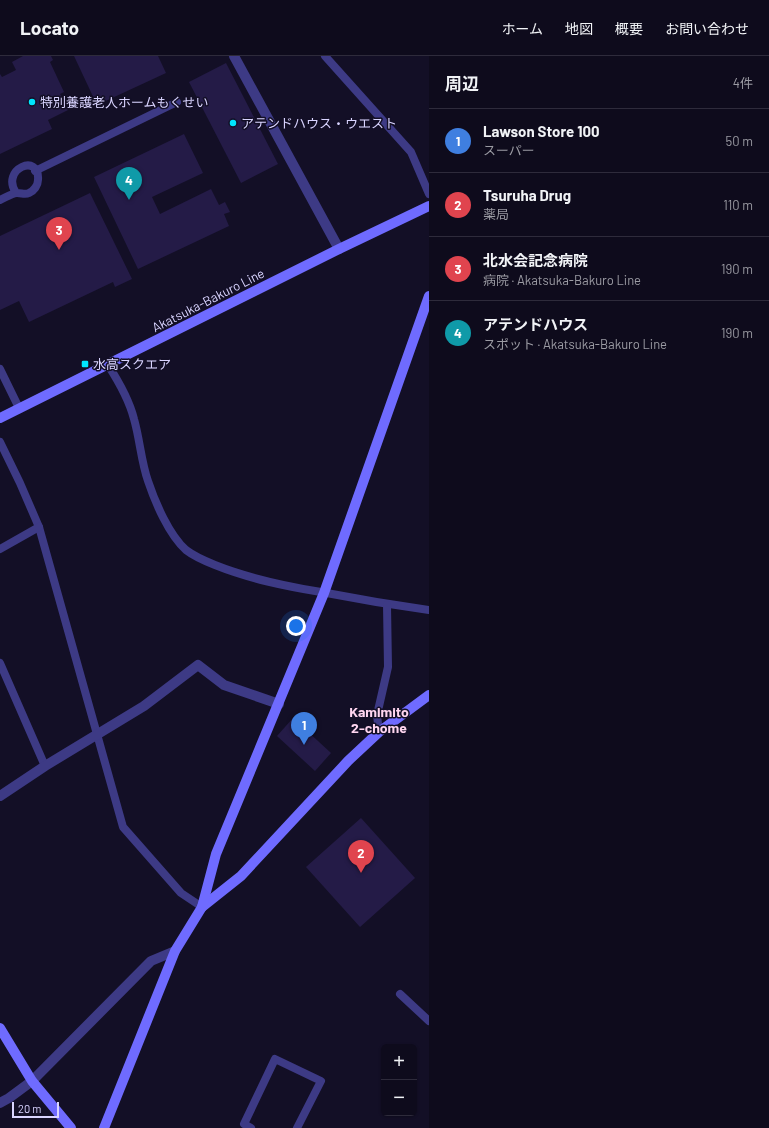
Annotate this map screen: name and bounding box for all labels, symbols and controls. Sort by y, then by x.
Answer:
text: Locato [20,16,79,39]
text: ホーム [501,20,543,37]
text: 地図 [565,20,593,37]
text: 概要 [615,20,643,37]
text: お問い合わせ [665,20,749,37]
text: 周辺 [445,73,479,93]
text: 4件 [733,75,753,91]
place label: 特別養護老人ホームもくせい [40,94,209,110]
marker: 特別養護老人ホームもくせい [27,97,37,107]
place label: アテンドハウス・ウエスト [241,115,397,131]
marker: アテンドハウス・ウエスト [228,118,238,128]
text: Lawson Store 100 [483,122,600,140]
text: 1 [456,133,460,149]
text: 50 m [726,133,753,149]
text: スーパー [483,142,535,158]
pin: 4 [116,167,142,200]
text: Tsuruha Drug [483,186,571,204]
text: 2 [454,197,462,213]
text: 110 m [723,197,753,213]
text: 薬局 [483,206,509,222]
pin: 3 [46,217,72,250]
text: 北水会記念病院 [483,251,588,269]
text: 3 [454,261,462,277]
text: 190 m [721,261,753,277]
street label: Akatsuka-Bakuro Line [149,265,267,335]
text: 病院 · Akatsuka-Bakuro Line [483,272,641,288]
text: アテンドハウス [483,315,588,333]
text: 4 [454,325,462,341]
text: 190 m [721,325,753,341]
text: スポット · Akatsuka-Bakuro Line [483,336,667,352]
place label: 水高スクエア [93,356,171,372]
marker: 水高スクエア [80,359,90,369]
your location [286,616,306,636]
district label: Kamimito 2-chome [349,703,409,736]
pin: 1 [291,712,317,745]
pin: 2 [348,840,374,873]
map controls [381,1044,417,1116]
button: + [381,1044,417,1080]
button: − [381,1080,417,1116]
scale bar [12,1100,59,1119]
text: 20 m [18,1102,41,1115]

